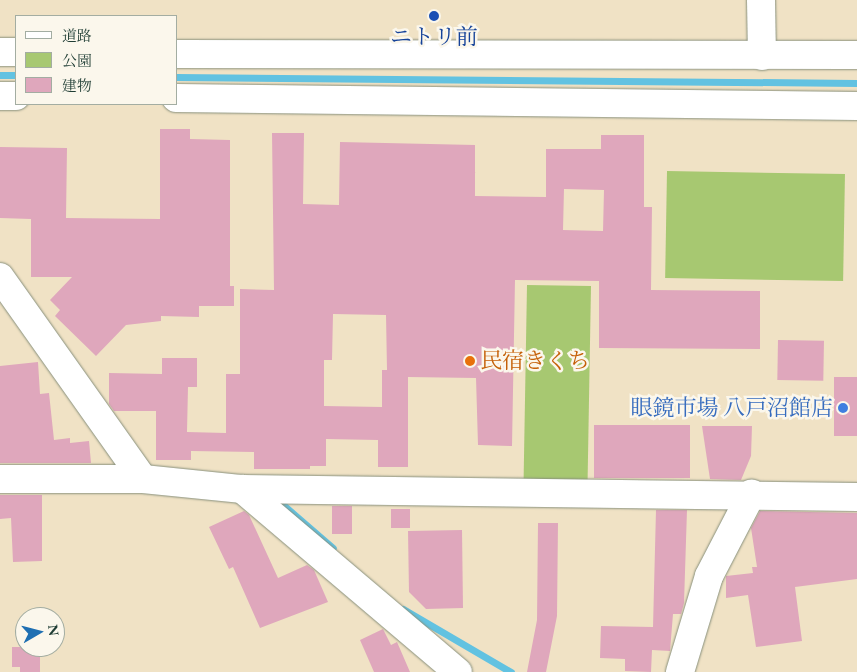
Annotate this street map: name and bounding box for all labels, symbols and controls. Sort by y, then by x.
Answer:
marker: ニトリ前 [428,10,440,22]
legend [15,15,178,105]
place label: ニトリ前 [390,24,478,50]
text: 道路 [62,26,92,45]
text: 公園 [62,51,92,70]
text: 建物 [62,76,92,95]
place label: 民宿きくち [480,348,590,374]
marker: 民宿きくち [464,355,476,367]
place label: 眼鏡市場 八戸沼館店 [631,395,833,421]
marker: 眼鏡市場 八戸沼館店 [837,402,849,414]
north arrow [15,607,65,657]
text: N [44,623,64,637]

